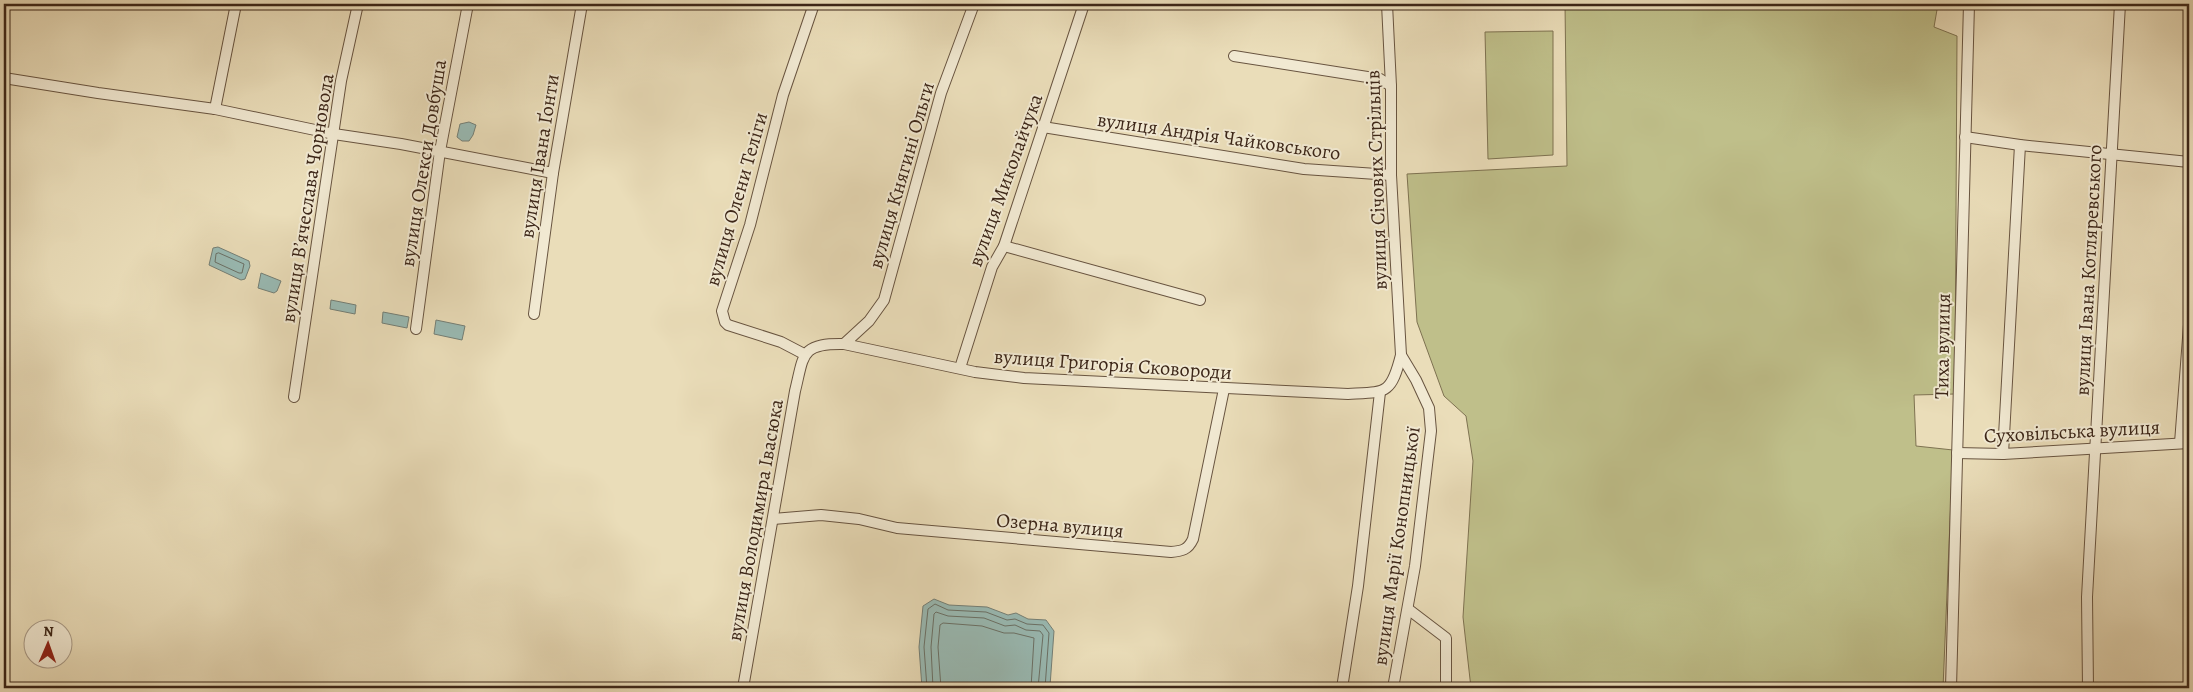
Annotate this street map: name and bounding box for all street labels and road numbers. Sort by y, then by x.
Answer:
street label: вулиця Олекси Довбуша [394,57,453,269]
street label: вулиця Січових Стрільців [1359,70,1394,290]
street label: вулиця Вʼячеслава Чорновола [274,71,341,325]
street label: вулиця Івана Ґонти [513,72,566,240]
street label: вулиця Княгині Ольги [862,79,941,272]
street label: вулиця Миколайчука [962,89,1050,270]
street label: вулиця Андрія Чайковського [1095,106,1342,167]
street label: вулиця Олени Теліги [699,109,774,289]
street label: вулиця Івана Котляревського [2068,144,2109,396]
street label: Тиха вулиця [1928,293,1957,399]
street label: вулиця Григорія Сковороди [993,343,1233,386]
street label: вулиця Володимира Івасюка [721,396,790,643]
street label: Суховільська вулиця [1983,413,2161,450]
street label: вулиця Марії Конопницької [1366,424,1427,667]
street label: Озерна вулиця [995,506,1125,545]

